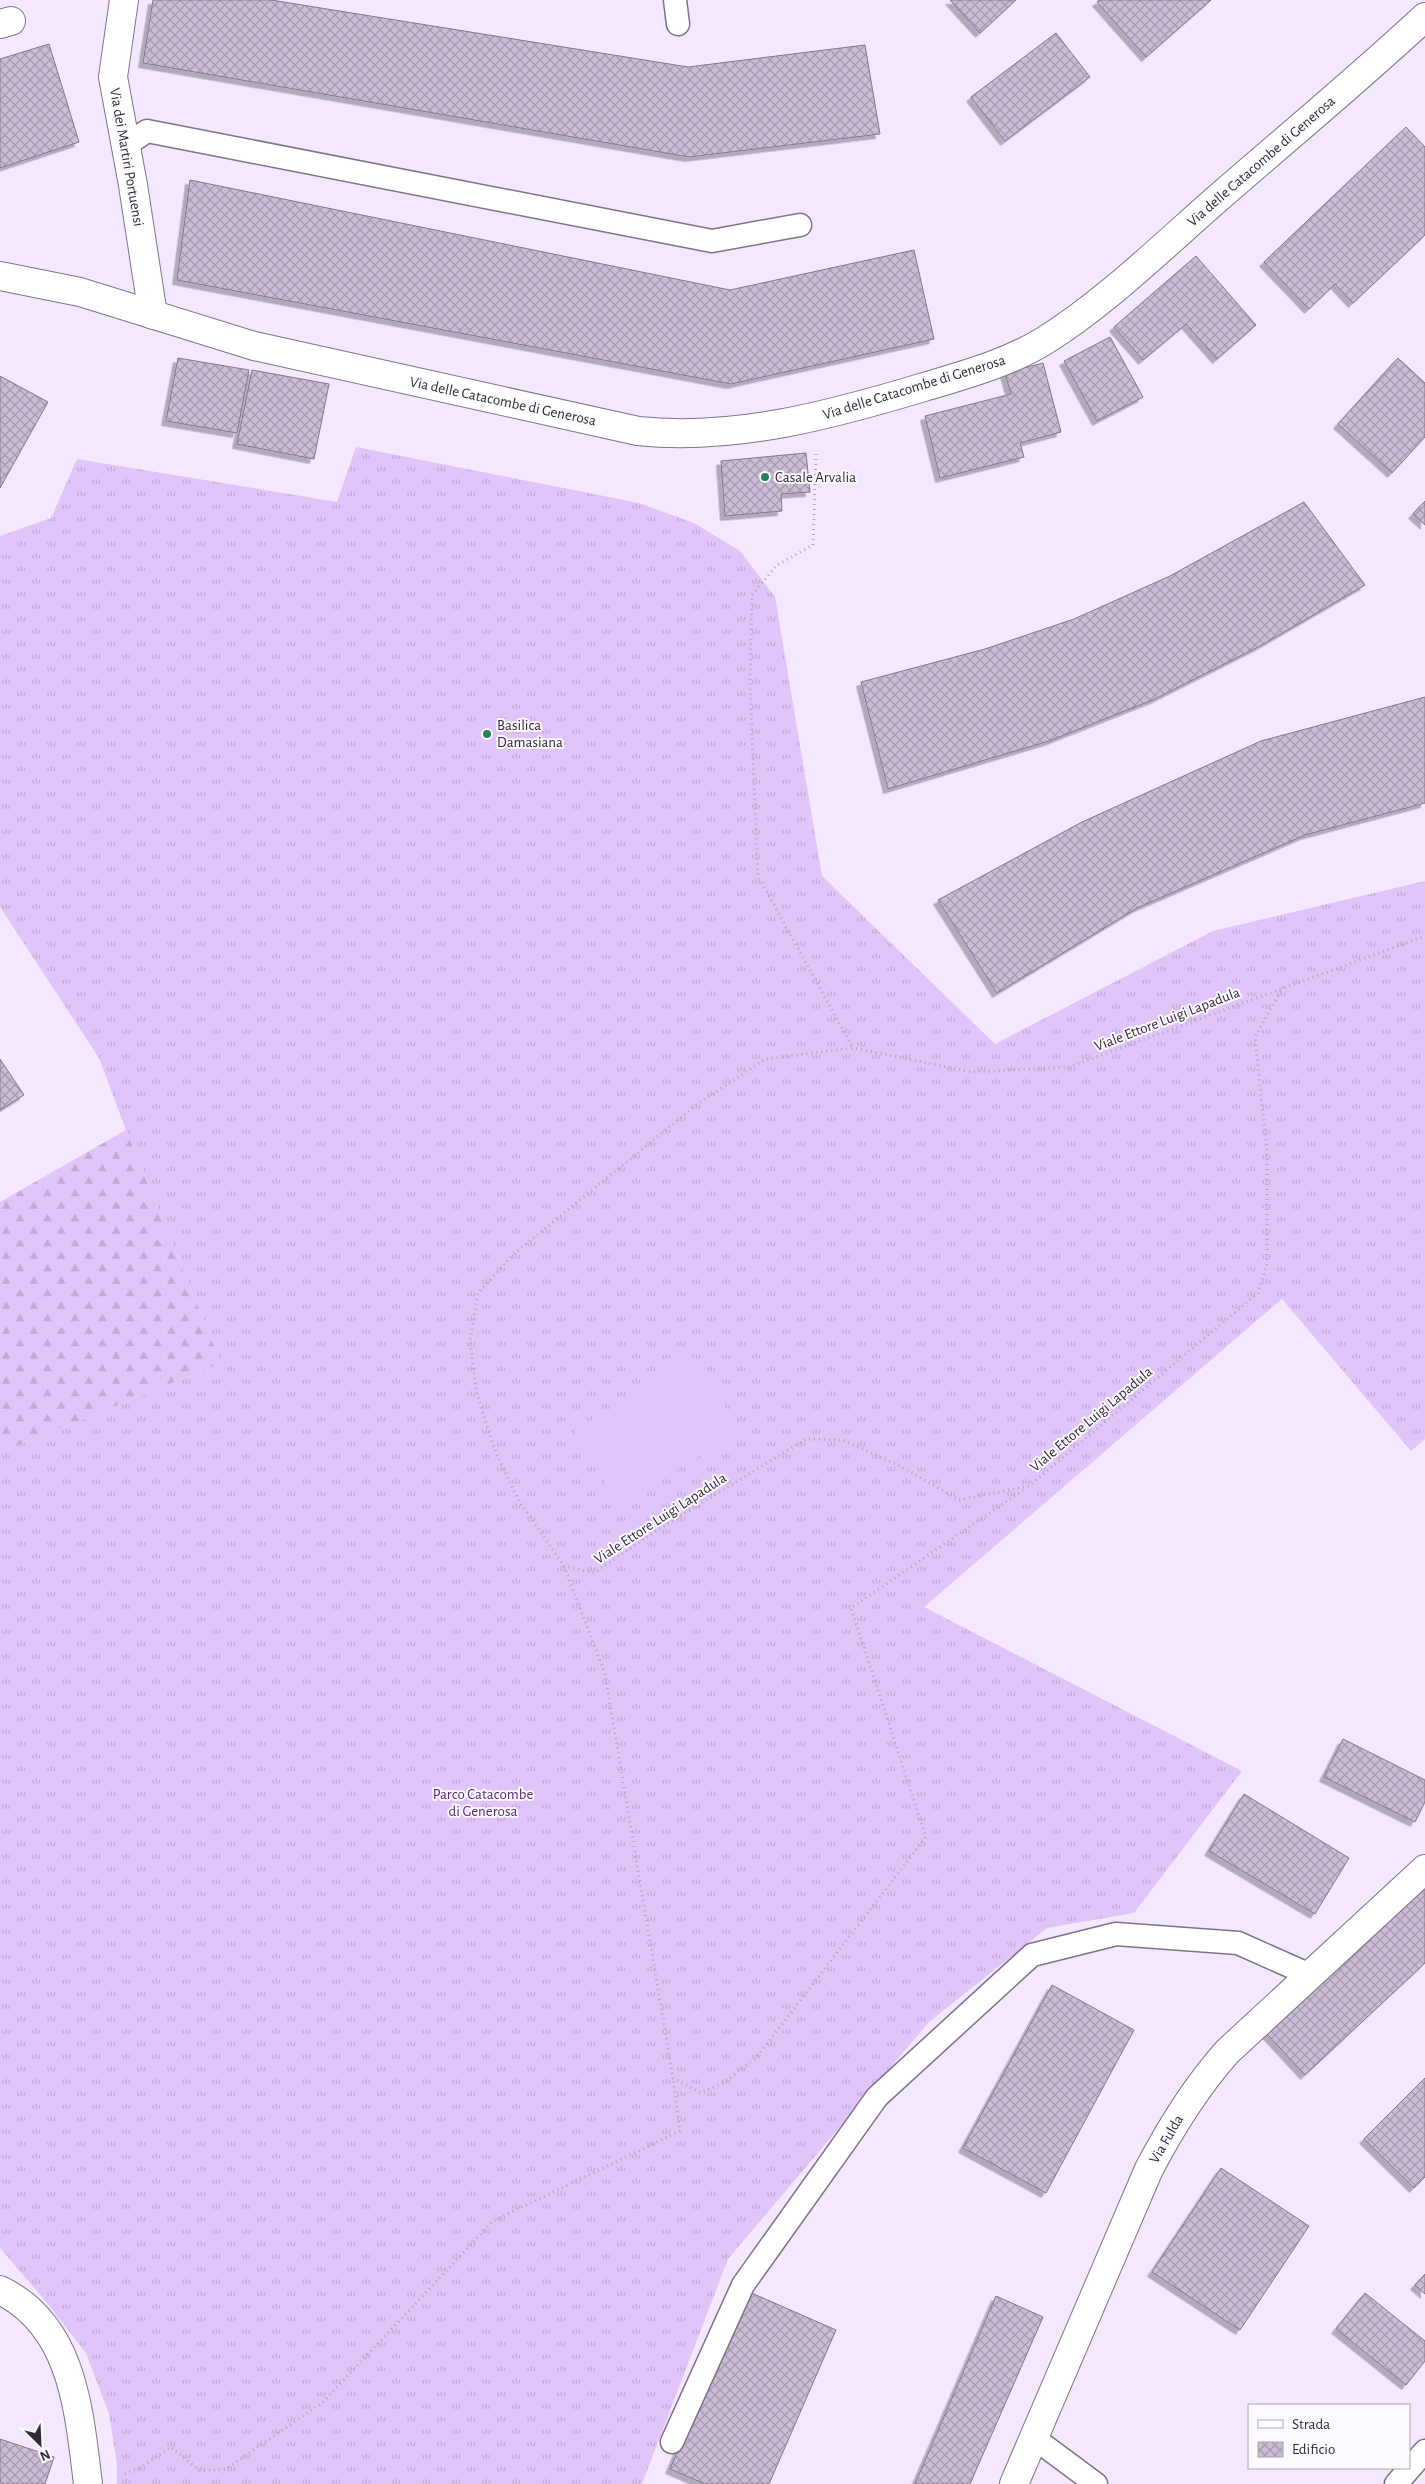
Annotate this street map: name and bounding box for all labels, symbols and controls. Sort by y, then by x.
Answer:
street label: Via dei Martiri Portuensi [107,87,146,228]
street label: Via delle Catacombe di Generosa [1185,93,1338,229]
street label: Via delle Catacombe di Generosa [821,352,1007,422]
street label: Via delle Catacombe di Generosa [408,374,598,429]
place label: Casale Arvalia [775,470,856,485]
marker: Casale Arvalia [759,471,771,483]
place label: Basilica Damasiana [497,718,563,750]
marker: Basilica Damasiana [481,728,493,740]
street label: Viale Ettore Luigi Lapadula [1092,985,1242,1054]
street label: Viale Ettore Luigi Lapadula [1027,1364,1155,1475]
street label: Viale Ettore Luigi Lapadula [591,1470,729,1567]
park label: Parco Catacombe di Generosa [433,1787,533,1819]
street label: Via Fulda [1147,2112,1186,2166]
legend [1248,2404,1410,2469]
text: Strada [1292,2417,1330,2432]
north arrow [15,2419,65,2469]
text: Edificio [1292,2442,1335,2457]
text: N [38,2447,52,2463]

